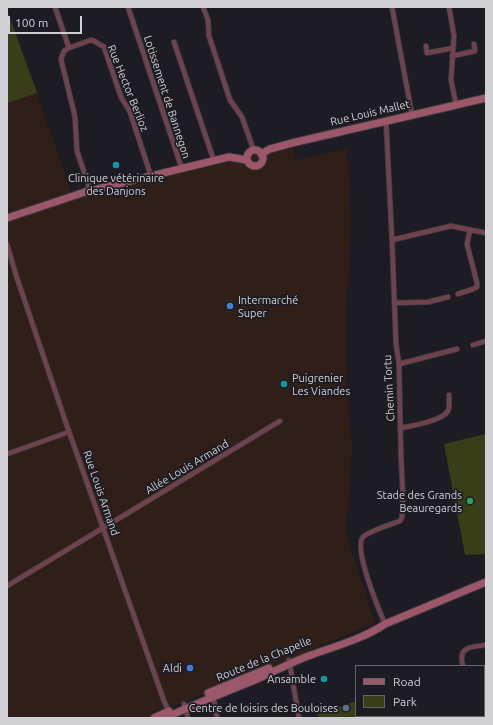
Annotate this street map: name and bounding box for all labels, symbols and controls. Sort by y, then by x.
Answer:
scale bar [10,8,84,34]
text: 100 m [15,16,48,29]
street label: Lotissement de Bannegon [141,34,193,160]
street label: Rue Hector Berlioz [105,43,151,133]
street label: Rue Louis Mallet [329,97,411,129]
marker: Clinique vétérinaire des Danjons [111,160,121,170]
place label: Clinique vétérinaire des Danjons [68,171,164,197]
place label: Intermarché Super [238,293,298,319]
marker: Intermarché Super [225,301,235,311]
street label: Chemin Tortu [381,354,397,422]
place label: Puigrenier Les Viandes [292,371,350,397]
marker: Puigrenier Les Viandes [279,379,289,389]
street label: Allée Louis Armand [143,437,231,497]
street label: Rue Louis Armand [80,449,122,537]
place label: Stade des Grands Beauregards [377,488,462,514]
marker: Stade des Grands Beauregards [465,496,475,506]
street label: Route de la Chapelle [214,634,314,684]
place label: Aldi [163,661,182,675]
marker: Aldi [185,663,195,673]
legend [355,665,485,717]
place label: Ansamble [267,672,316,686]
marker: Ansamble [319,674,329,684]
text: Road [393,675,421,688]
text: Park [393,695,417,708]
place label: Centre de loisirs des Bouloises [189,701,338,715]
marker: Centre de loisirs des Bouloises [341,703,351,713]

